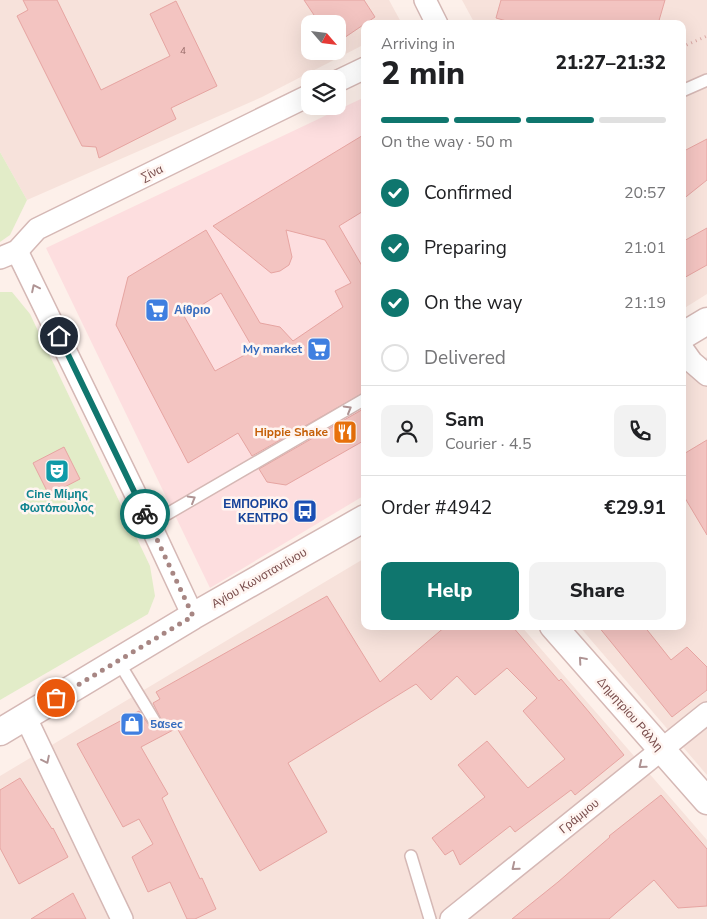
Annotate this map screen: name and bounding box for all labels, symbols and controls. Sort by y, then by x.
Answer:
north arrow [301,15,346,60]
map controls [301,15,346,115]
text: Arriving in [381,33,455,55]
house number: 4 [180,44,186,58]
text: 21:27–21:32 [555,50,666,76]
text: 2 min [381,52,465,95]
button: layers [301,70,346,115]
text: On the way · 50 m [381,131,513,153]
street label: Σίνα [138,161,166,185]
icon: check [381,179,409,207]
text: Confirmed [424,180,512,206]
text: 20:57 [624,182,666,204]
icon: check [381,234,409,262]
text: Preparing [424,235,507,261]
text: 21:01 [624,237,666,259]
one-way arrow [32,285,42,294]
icon: check [381,289,409,317]
text: On the way [424,290,522,316]
text: 21:19 [624,292,666,314]
supermarket icon: Αίθριο [144,297,170,323]
place label: Αίθριο [174,302,211,318]
pin [38,315,80,357]
icon: home [45,322,73,350]
supermarket icon: My market [306,336,332,362]
place label: My market [243,341,302,357]
text: Delivered [424,345,506,371]
one-way arrow [342,405,351,415]
button: person [381,405,433,457]
button: phone [614,405,666,457]
text: Sam [445,407,484,433]
restaurant icon: Hippie Shake [332,419,358,445]
place label: Hippie Shake [254,424,328,440]
text: Courier · 4.5 [445,433,531,455]
theatre icon: Cine Μίμης Φωτόπουλος [44,458,70,484]
place label: Cine Μίμης Φωτόπουλος [20,486,94,516]
courier [120,489,170,539]
text: Order #4942 [381,495,492,521]
text: €29.91 [604,495,666,521]
one-way arrow [187,496,196,506]
place label: ΕΜΠΟΡΙΚΟ ΚΕΝΤΡΟ [223,496,288,526]
bus stop icon: ΕΜΠΟΡΙΚΟ ΚΕΝΤΡΟ [292,498,318,524]
icon: bike [131,500,159,528]
street label: Αγίου Κωνσταντίνου [208,544,310,612]
button: Help [381,562,519,620]
button: Share [529,562,666,620]
one-way arrow [579,656,588,665]
street label: Δημητρίου Ράλλη [593,674,667,754]
pin [35,677,77,719]
icon: bag [42,684,70,712]
shop icon: 5αsec [119,711,145,737]
place label: 5αsec [150,716,183,732]
one-way arrow [40,755,50,764]
one-way arrow [639,760,648,768]
street label: Γράμμου [556,795,602,837]
one-way arrow [512,862,521,870]

